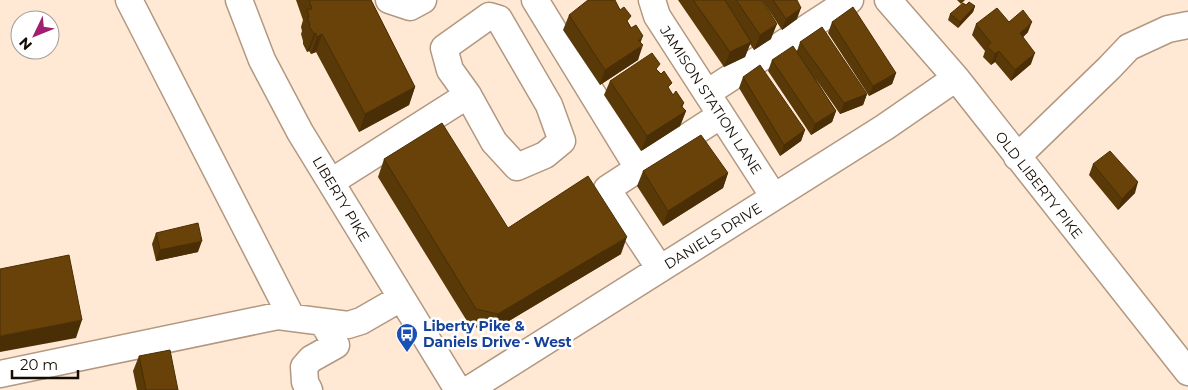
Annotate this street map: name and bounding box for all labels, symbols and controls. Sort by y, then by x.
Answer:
north arrow [10,10,60,60]
street label: JAMISON STATION LANE [656,21,766,178]
text: N [15,34,36,54]
street label: OLD LIBERTY PIKE [991,128,1087,242]
street label: LIBERTY PIKE [308,153,374,245]
street label: DANIELS DRIVE [661,199,765,273]
place label: Liberty Pike & Daniels Drive - West [423,317,572,351]
bus stop icon: Liberty Pike & Daniels Drive - West [395,322,419,353]
scale bar [12,348,79,380]
text: 20 m [20,355,58,374]

